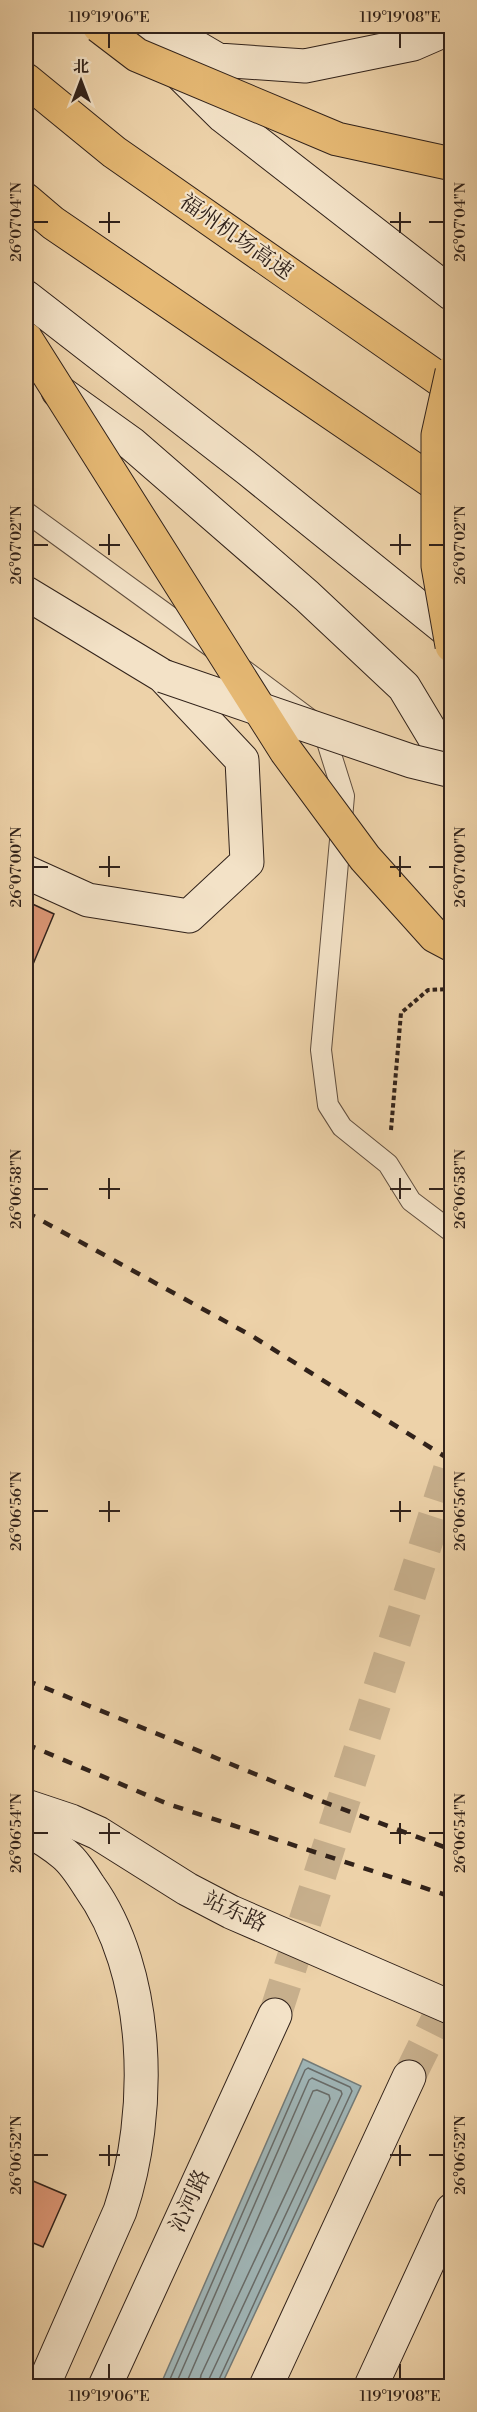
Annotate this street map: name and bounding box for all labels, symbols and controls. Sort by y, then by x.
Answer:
text: 119°19'06"E [68,8,150,27]
text: 119°19'08"E [359,8,441,27]
north arrow [51,51,111,111]
text: 北 [73,57,89,77]
text: 26°07'04"N [7,182,26,262]
text: 26°07'04"N [451,182,470,262]
street label: 福州机场高速 [174,188,298,286]
text: 26°07'02"N [7,505,26,585]
text: 26°07'02"N [451,505,470,585]
text: 26°07'00"N [7,827,26,907]
text: 26°07'00"N [451,827,470,907]
text: 26°06'58"N [7,1149,26,1229]
text: 26°06'58"N [451,1149,470,1229]
text: 26°06'56"N [7,1471,26,1551]
text: 26°06'56"N [451,1471,470,1551]
text: 26°06'54"N [7,1793,26,1873]
text: 26°06'54"N [451,1793,470,1873]
street label: 站东路 [199,1886,271,1938]
text: 26°06'52"N [7,2115,26,2195]
text: 26°06'52"N [451,2115,470,2195]
street label: 沁河路 [164,2165,216,2237]
text: 119°19'06"E [68,2387,150,2406]
text: 119°19'08"E [359,2387,441,2406]

